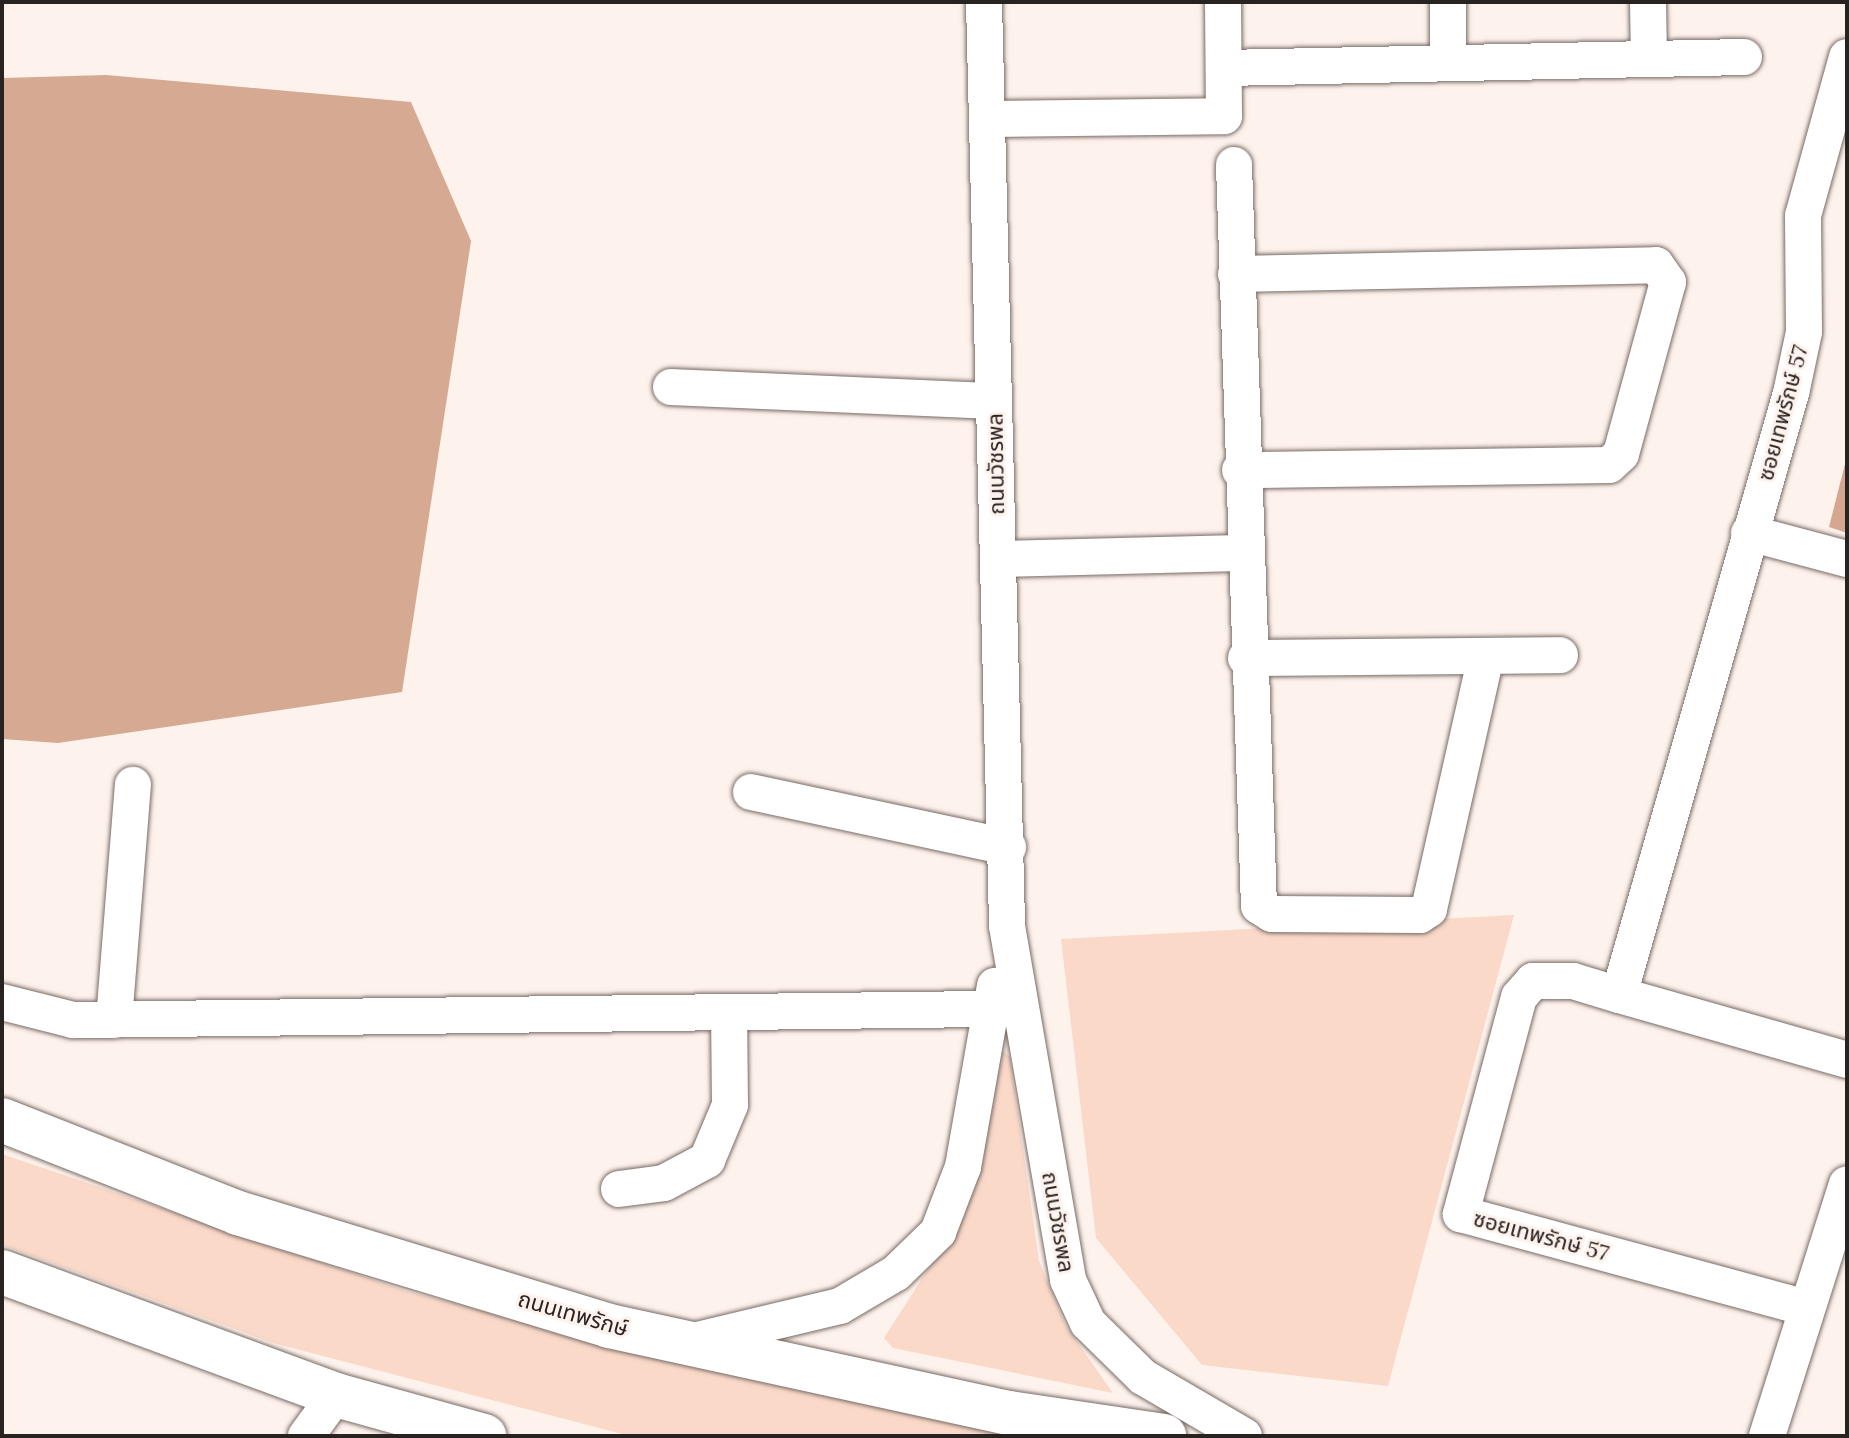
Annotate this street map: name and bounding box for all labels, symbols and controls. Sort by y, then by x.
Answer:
street label: ซอยเทพรักษ์ 57 [1752,342,1814,484]
street label: ถนนวัชรพล [982,413,1010,515]
street label: ถนนวัชรพล [1036,1170,1080,1274]
street label: ซอยเทพรักษ์ 57 [1470,1205,1612,1267]
street label: ถนนเทพรักษ์ [515,1286,631,1342]

